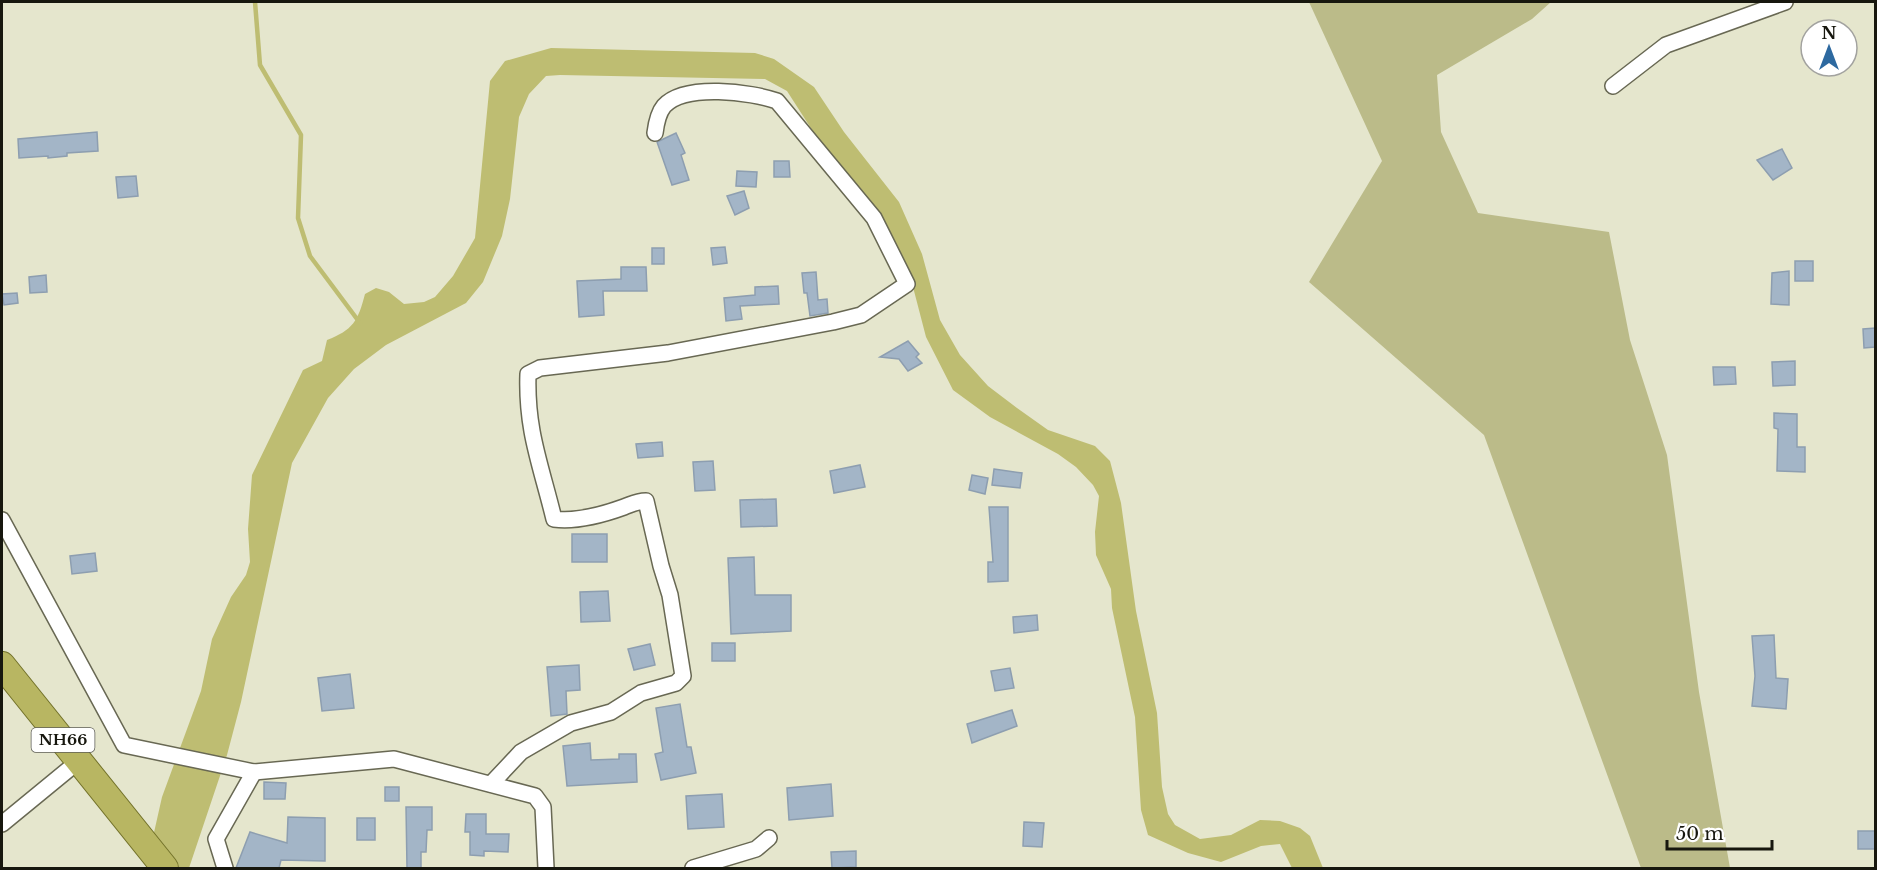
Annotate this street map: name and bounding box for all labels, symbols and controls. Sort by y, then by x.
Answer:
north arrow [1799,18,1859,78]
text: N [1821,23,1837,43]
road number: NH66 [32,728,94,752]
scale bar [1667,813,1772,851]
text: 50 m [1676,823,1724,845]

